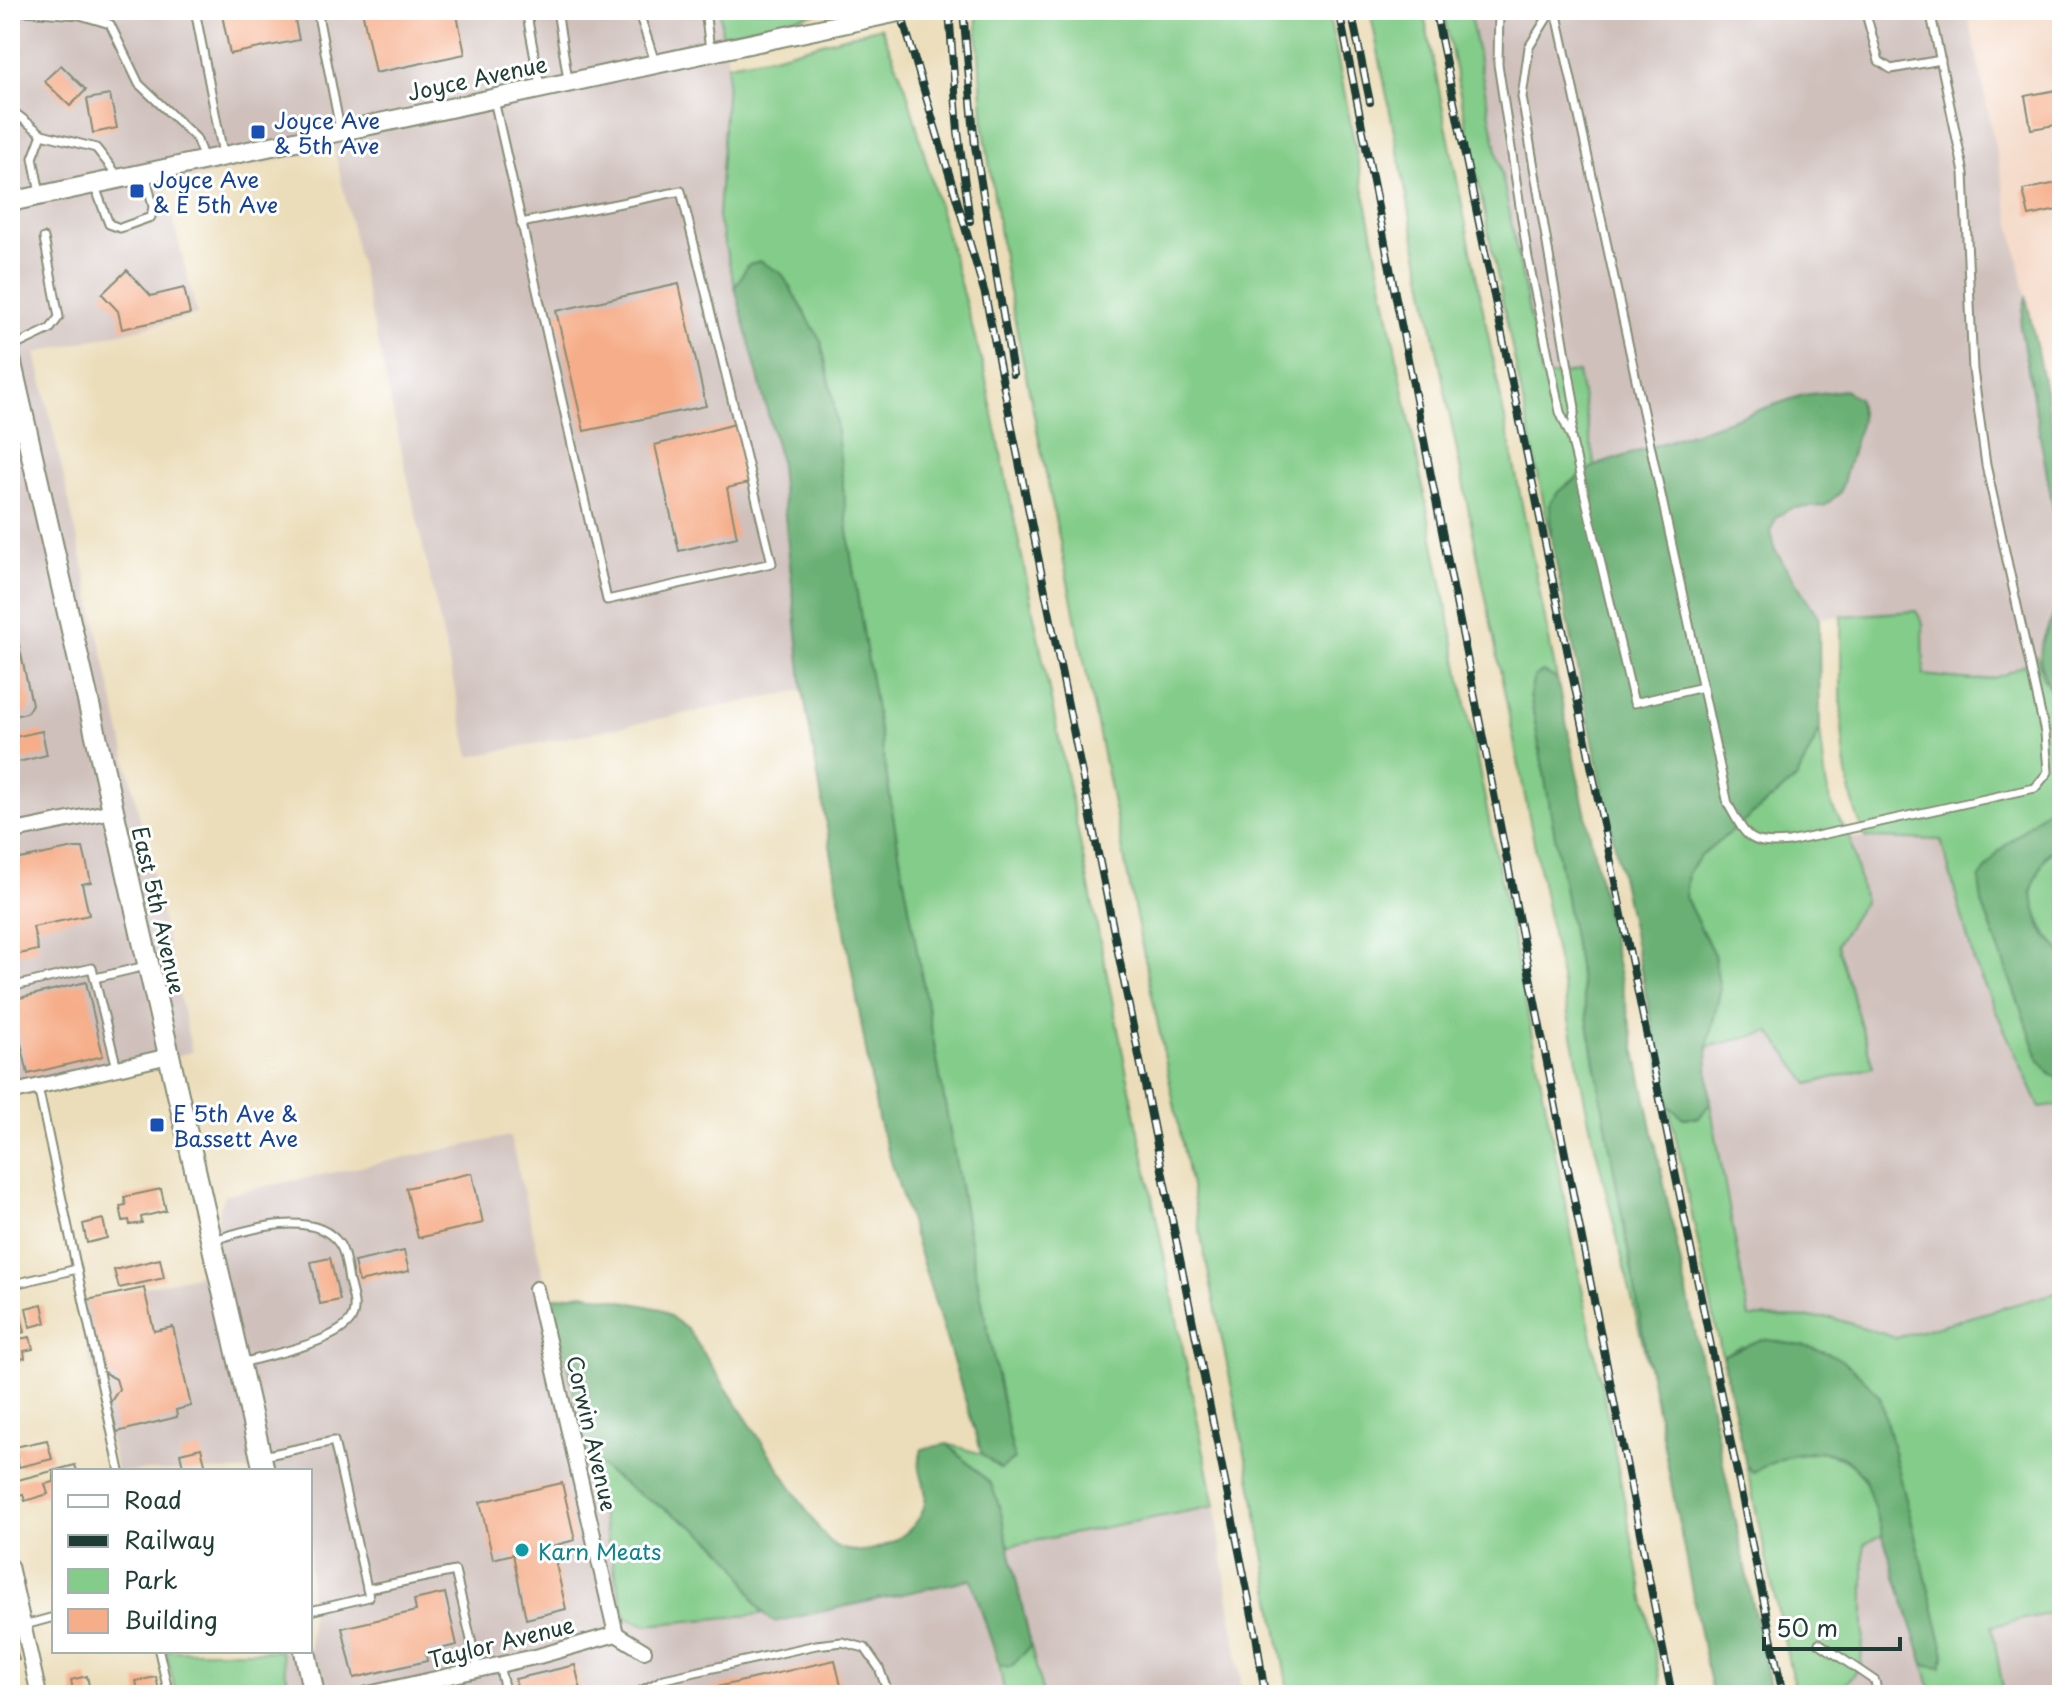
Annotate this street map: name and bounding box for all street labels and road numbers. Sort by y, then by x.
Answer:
street label: Joyce Avenue [404,46,550,108]
street label: East 5th Avenue [125,823,195,997]
street label: Corwin Avenue [559,1352,627,1514]
street label: Taylor Avenue [425,1607,577,1675]

